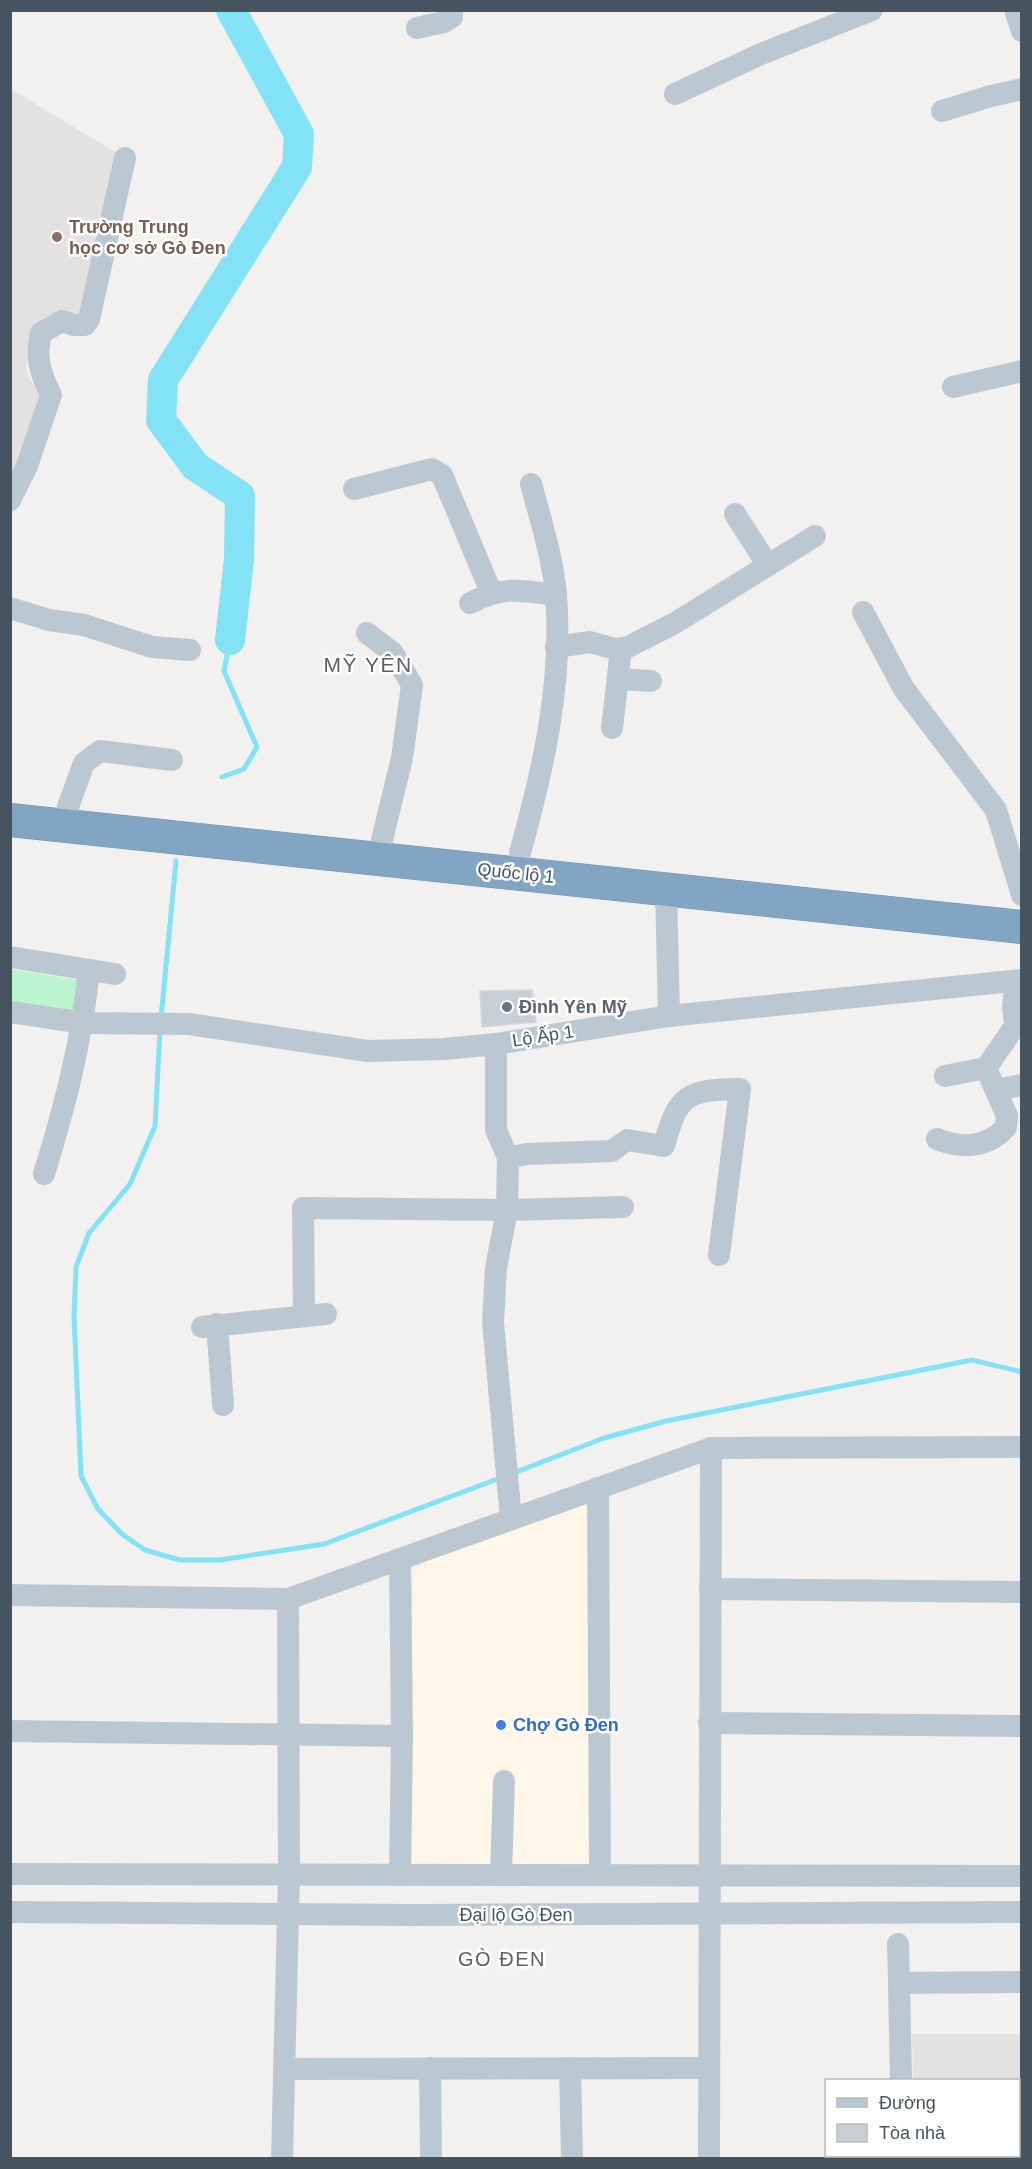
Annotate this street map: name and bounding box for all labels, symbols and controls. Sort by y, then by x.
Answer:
place label: Trường Trung học cơ sở Gò Đen [69,217,226,258]
marker: Trường Trung học cơ sở Gò Đen [50,230,64,244]
district label: MỸ YÊN [323,653,413,676]
street label: Quốc lộ 1 [477,859,555,887]
place label: Đình Yên Mỹ [519,997,627,1017]
marker: Đình Yên Mỹ [500,1000,514,1014]
street label: Lộ Ấp 1 [511,1020,575,1051]
place label: Chợ Gò Đen [513,1715,619,1735]
marker: Chợ Gò Đen [494,1718,508,1732]
street label: Đại lộ Gò Đen [459,1905,573,1925]
district label: GÒ ĐEN [458,1948,546,1970]
legend [825,2079,1020,2157]
text: Đường [879,2093,936,2113]
text: Tòa nhà [879,2123,946,2143]

